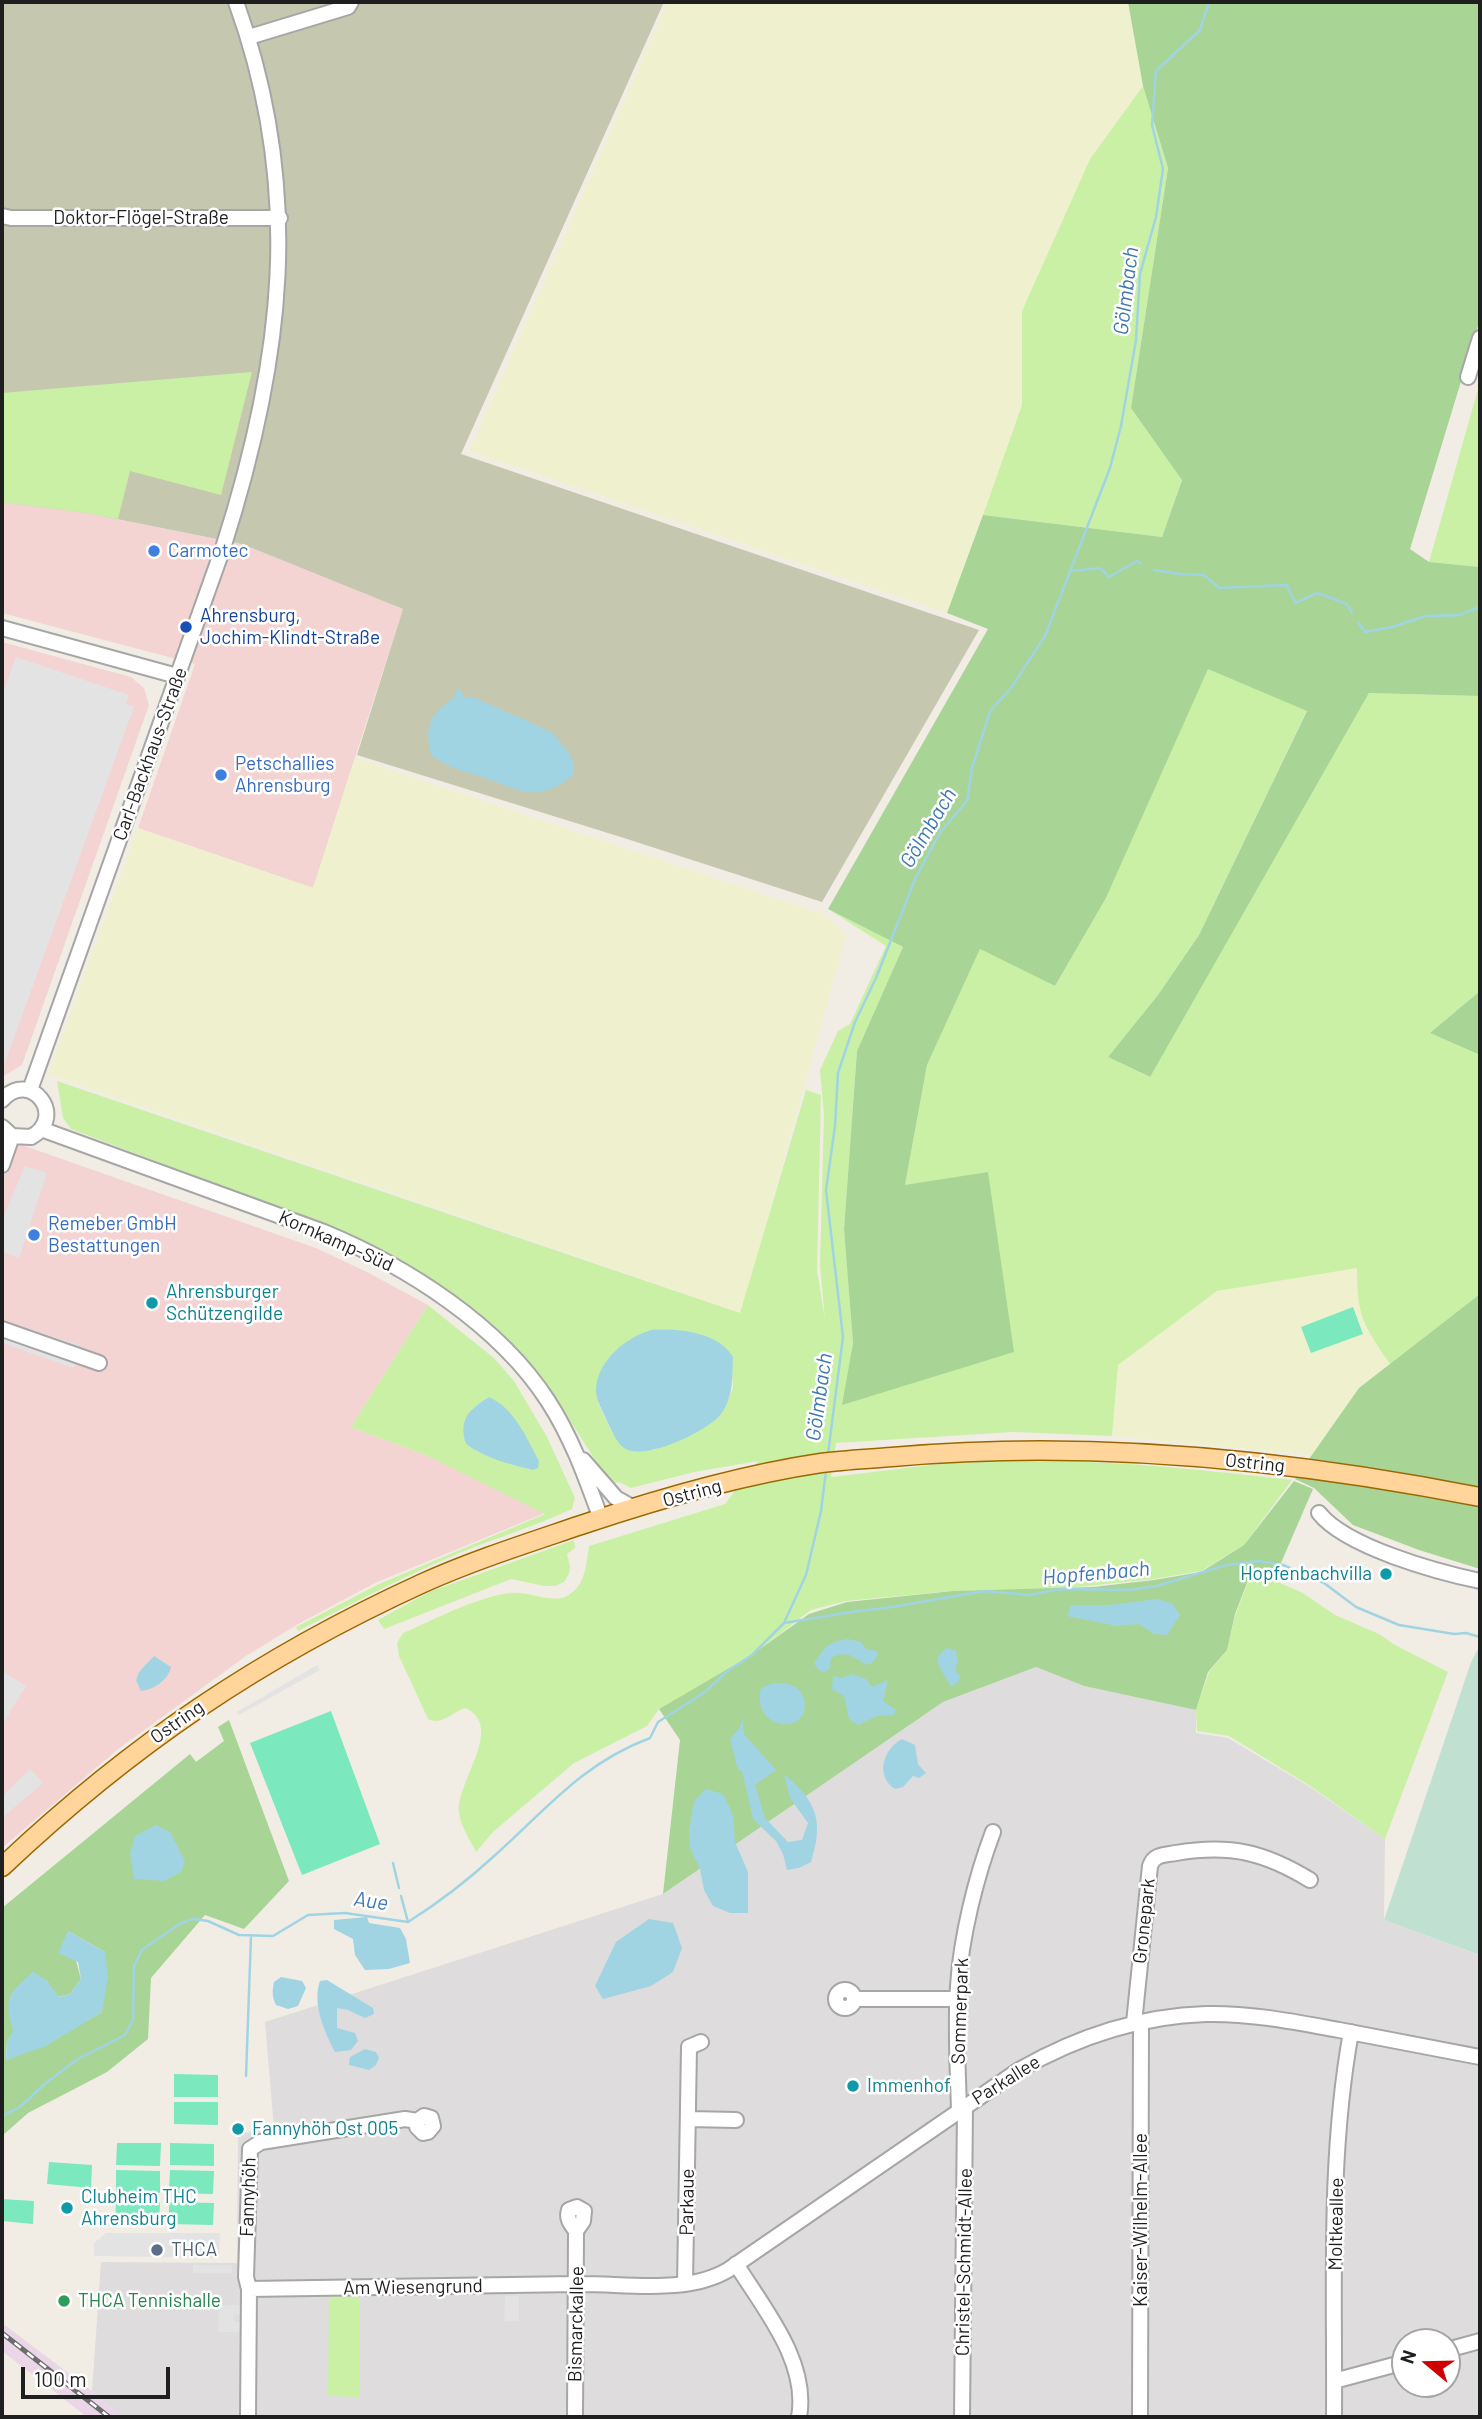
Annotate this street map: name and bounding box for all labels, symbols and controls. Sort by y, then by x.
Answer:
street label: Doktor-Flögel-Straße [53,207,229,229]
water label: Gölmbach [1108,245,1144,337]
place label: Carmotec [168,540,248,562]
marker: Carmotec [146,543,162,559]
place label: Ahrensburg, Jochim-Klindt-Straße [200,605,380,649]
marker: Ahrensburg, Jochim-Klindt-Straße [178,619,194,635]
street label: Carl-Backhaus-Straße [108,664,192,844]
place label: Petschallies Ahrensburg [235,753,334,797]
marker: Petschallies Ahrensburg [213,767,229,783]
water label: Gölmbach [894,784,962,872]
street label: Kornkamp-Süd [275,1206,397,1276]
place label: Remeber GmbH Bestattungen [48,1213,177,1257]
marker: Remeber GmbH Bestattungen [26,1227,42,1243]
place label: Ahrensburger Schützengilde [166,1281,283,1325]
marker: Ahrensburger Schützengilde [144,1295,160,1311]
water label: Gölmbach [800,1351,838,1443]
street label: Ostring [1224,1449,1286,1477]
street label: Ostring [660,1474,724,1512]
water label: Hopfenbach [1041,1556,1151,1590]
place label: Hopfenbachvilla [1240,1563,1372,1585]
marker: Hopfenbachvilla [1378,1566,1394,1582]
street label: Ostring [146,1695,208,1749]
street label: Gronepark [1128,1877,1160,1965]
water label: Aue [352,1886,390,1916]
street label: Sommerpark [947,1957,973,2065]
street label: Parkallee [968,2050,1044,2110]
place label: Immenhof [867,2075,951,2097]
marker: Immenhof [845,2078,861,2094]
place label: Fannyhöh Ost 005 [252,2118,398,2140]
marker: Fannyhöh Ost 005 [230,2121,246,2137]
street label: Kaiser-Wilhelm-Allee [1130,2133,1152,2307]
street label: Fannyhöh [235,2157,261,2237]
street label: Parkaue [675,2168,699,2236]
street label: Christel-Schmidt-Allee [951,2168,977,2356]
street label: Moltkeallee [1324,2177,1348,2271]
place label: Clubheim THC Ahrensburg [81,2186,197,2230]
marker: Clubheim THC Ahrensburg [59,2200,75,2216]
place label: THCA [171,2239,217,2261]
marker: THCA [149,2242,165,2258]
street label: Bismarckallee [564,2266,588,2382]
street label: Am Wiesengrund [343,2274,483,2300]
place label: THCA Tennishalle [78,2290,221,2312]
marker: THCA Tennishalle [56,2293,72,2309]
north arrow [1391,2328,1461,2398]
text: N [1395,2347,1420,2366]
scale bar [24,2352,173,2396]
text: 100 m [34,2366,87,2391]

